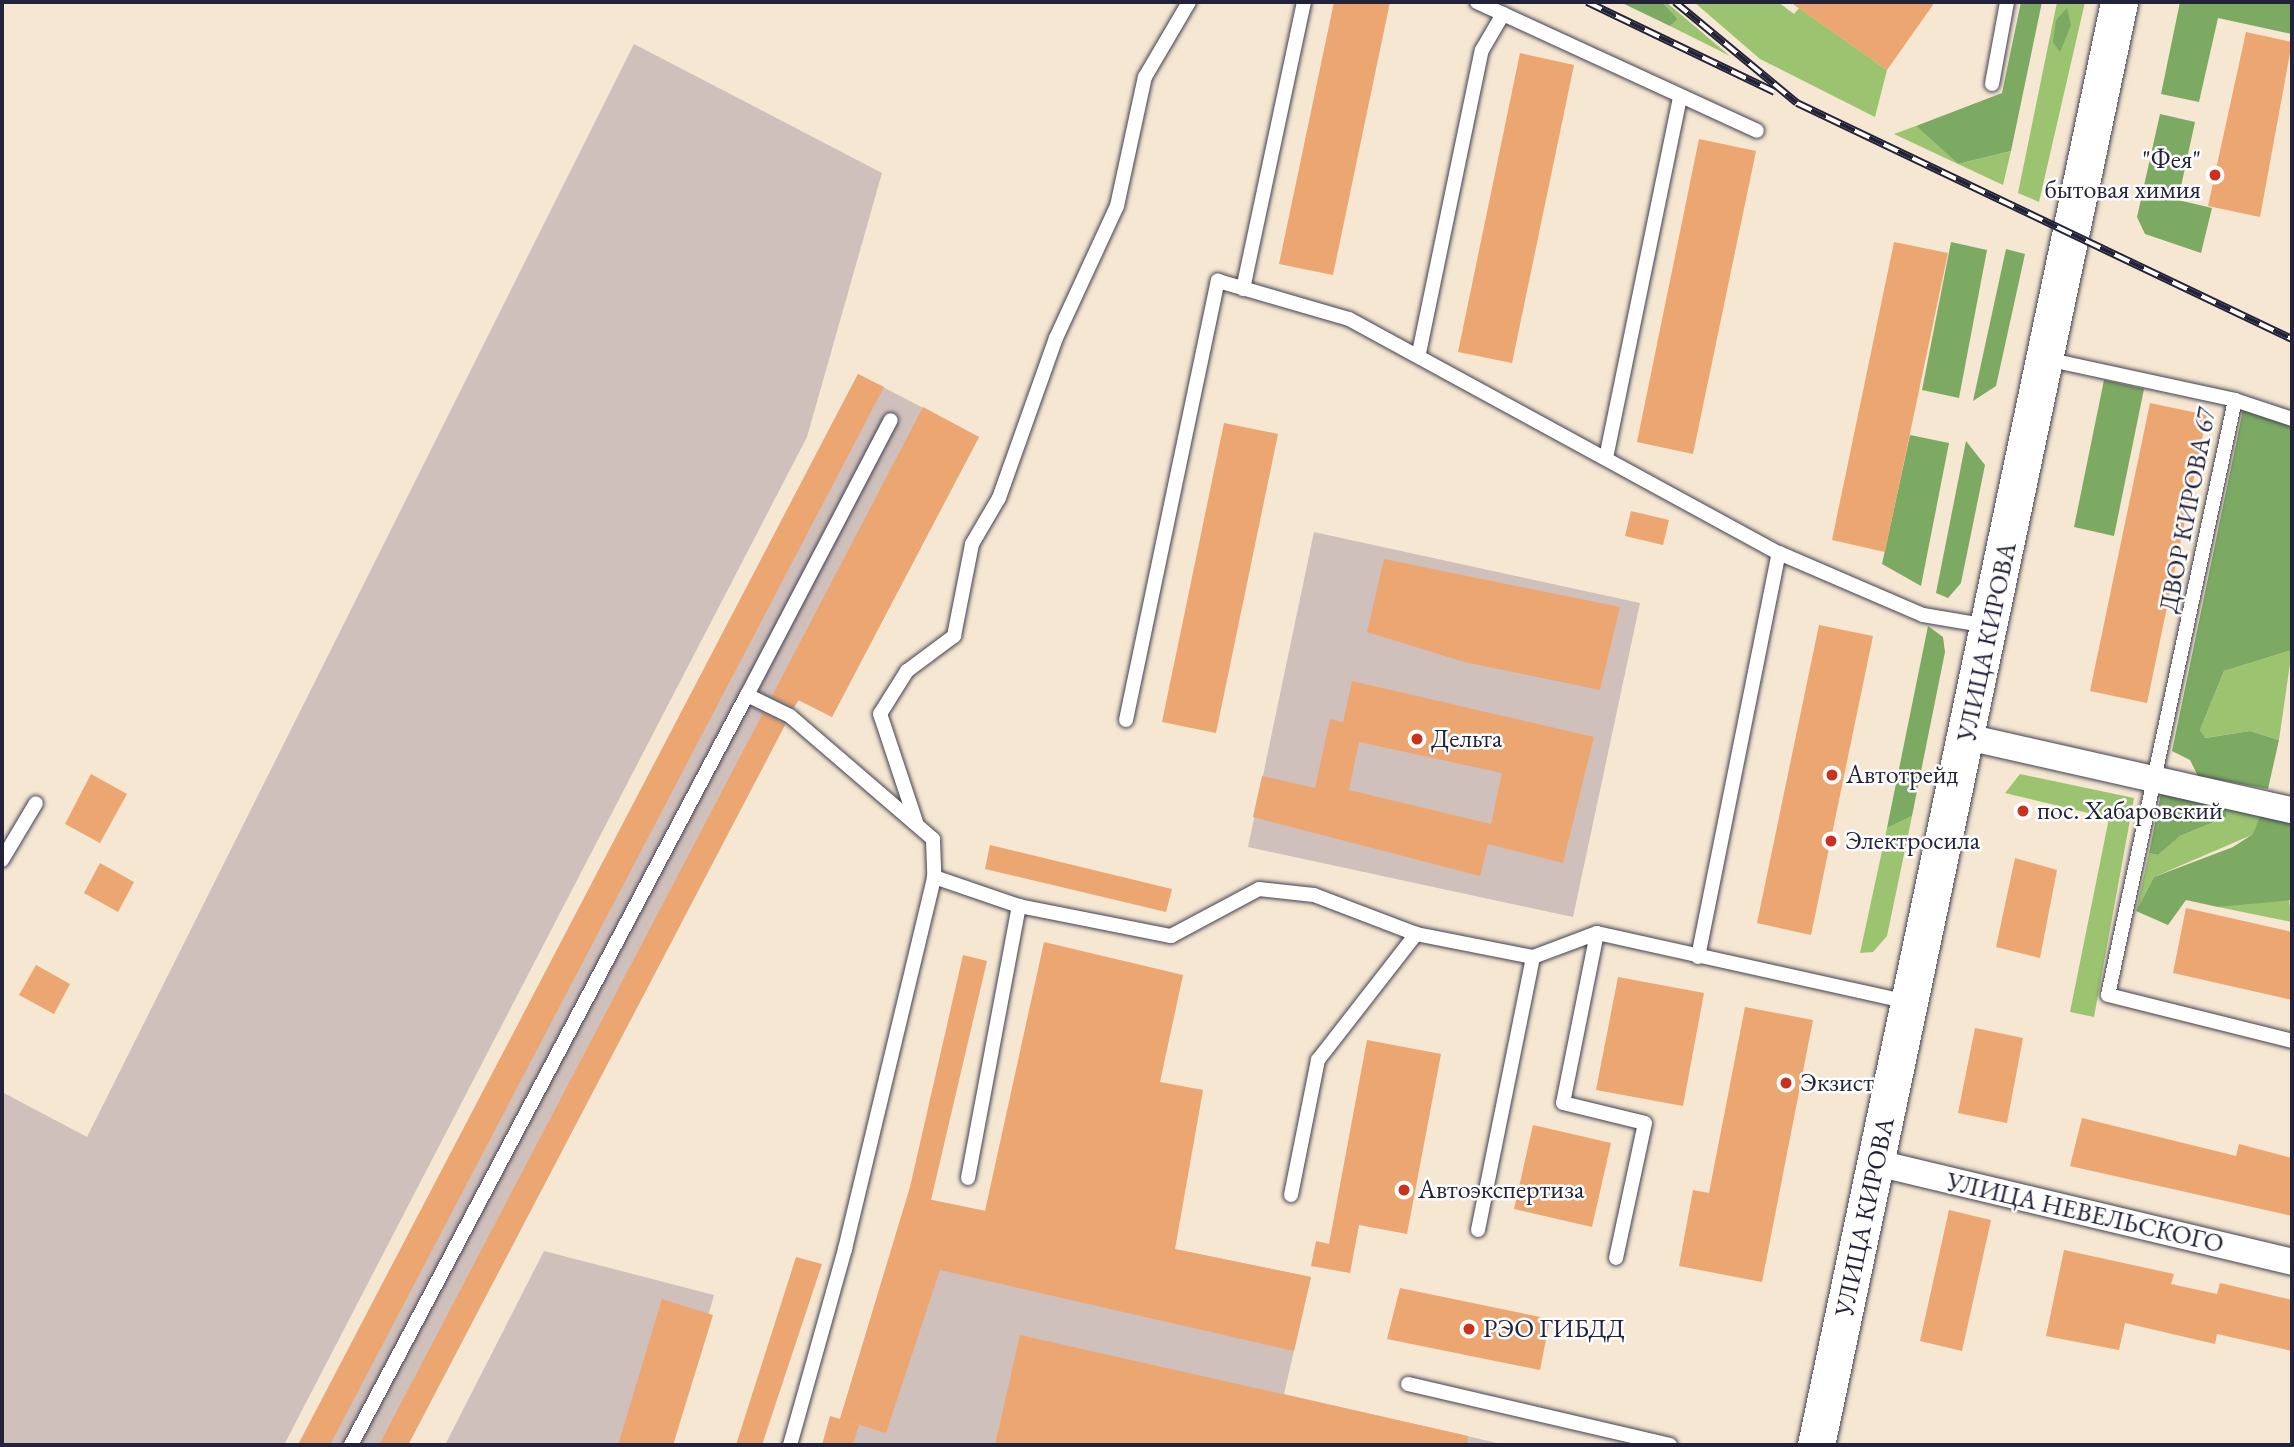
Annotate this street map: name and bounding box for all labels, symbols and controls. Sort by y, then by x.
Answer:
place label: "Фея" бытовая химия [2045,144,2201,206]
marker: "Фея" бытовая химия [2207,167,2223,183]
street label: ДВОР КИРОВА 67 [2153,405,2223,615]
street label: УЛИЦА КИРОВА [1951,539,2023,745]
place label: Дельта [1431,723,1502,755]
marker: Дельта [1409,731,1425,747]
place label: Автотрейд [1846,759,1958,791]
marker: Автотрейд [1824,767,1840,783]
place label: пос. Хабаровский [2037,795,2223,827]
marker: пос. Хабаровский [2015,803,2031,819]
place label: Электросила [1845,825,1980,857]
marker: Электросила [1823,833,1839,849]
place label: Экзист [1800,1067,1874,1099]
marker: Экзист [1778,1075,1794,1091]
street label: УЛИЦА КИРОВА [1829,1114,1901,1320]
street label: УЛИЦА НЕВЕЛЬСКОГО [1943,1166,2227,1260]
place label: Автоэкспертиза [1418,1174,1584,1206]
marker: Автоэкспертиза [1396,1182,1412,1198]
place label: РЭО ГИБДД [1483,1313,1625,1345]
marker: РЭО ГИБДД [1461,1321,1477,1337]

